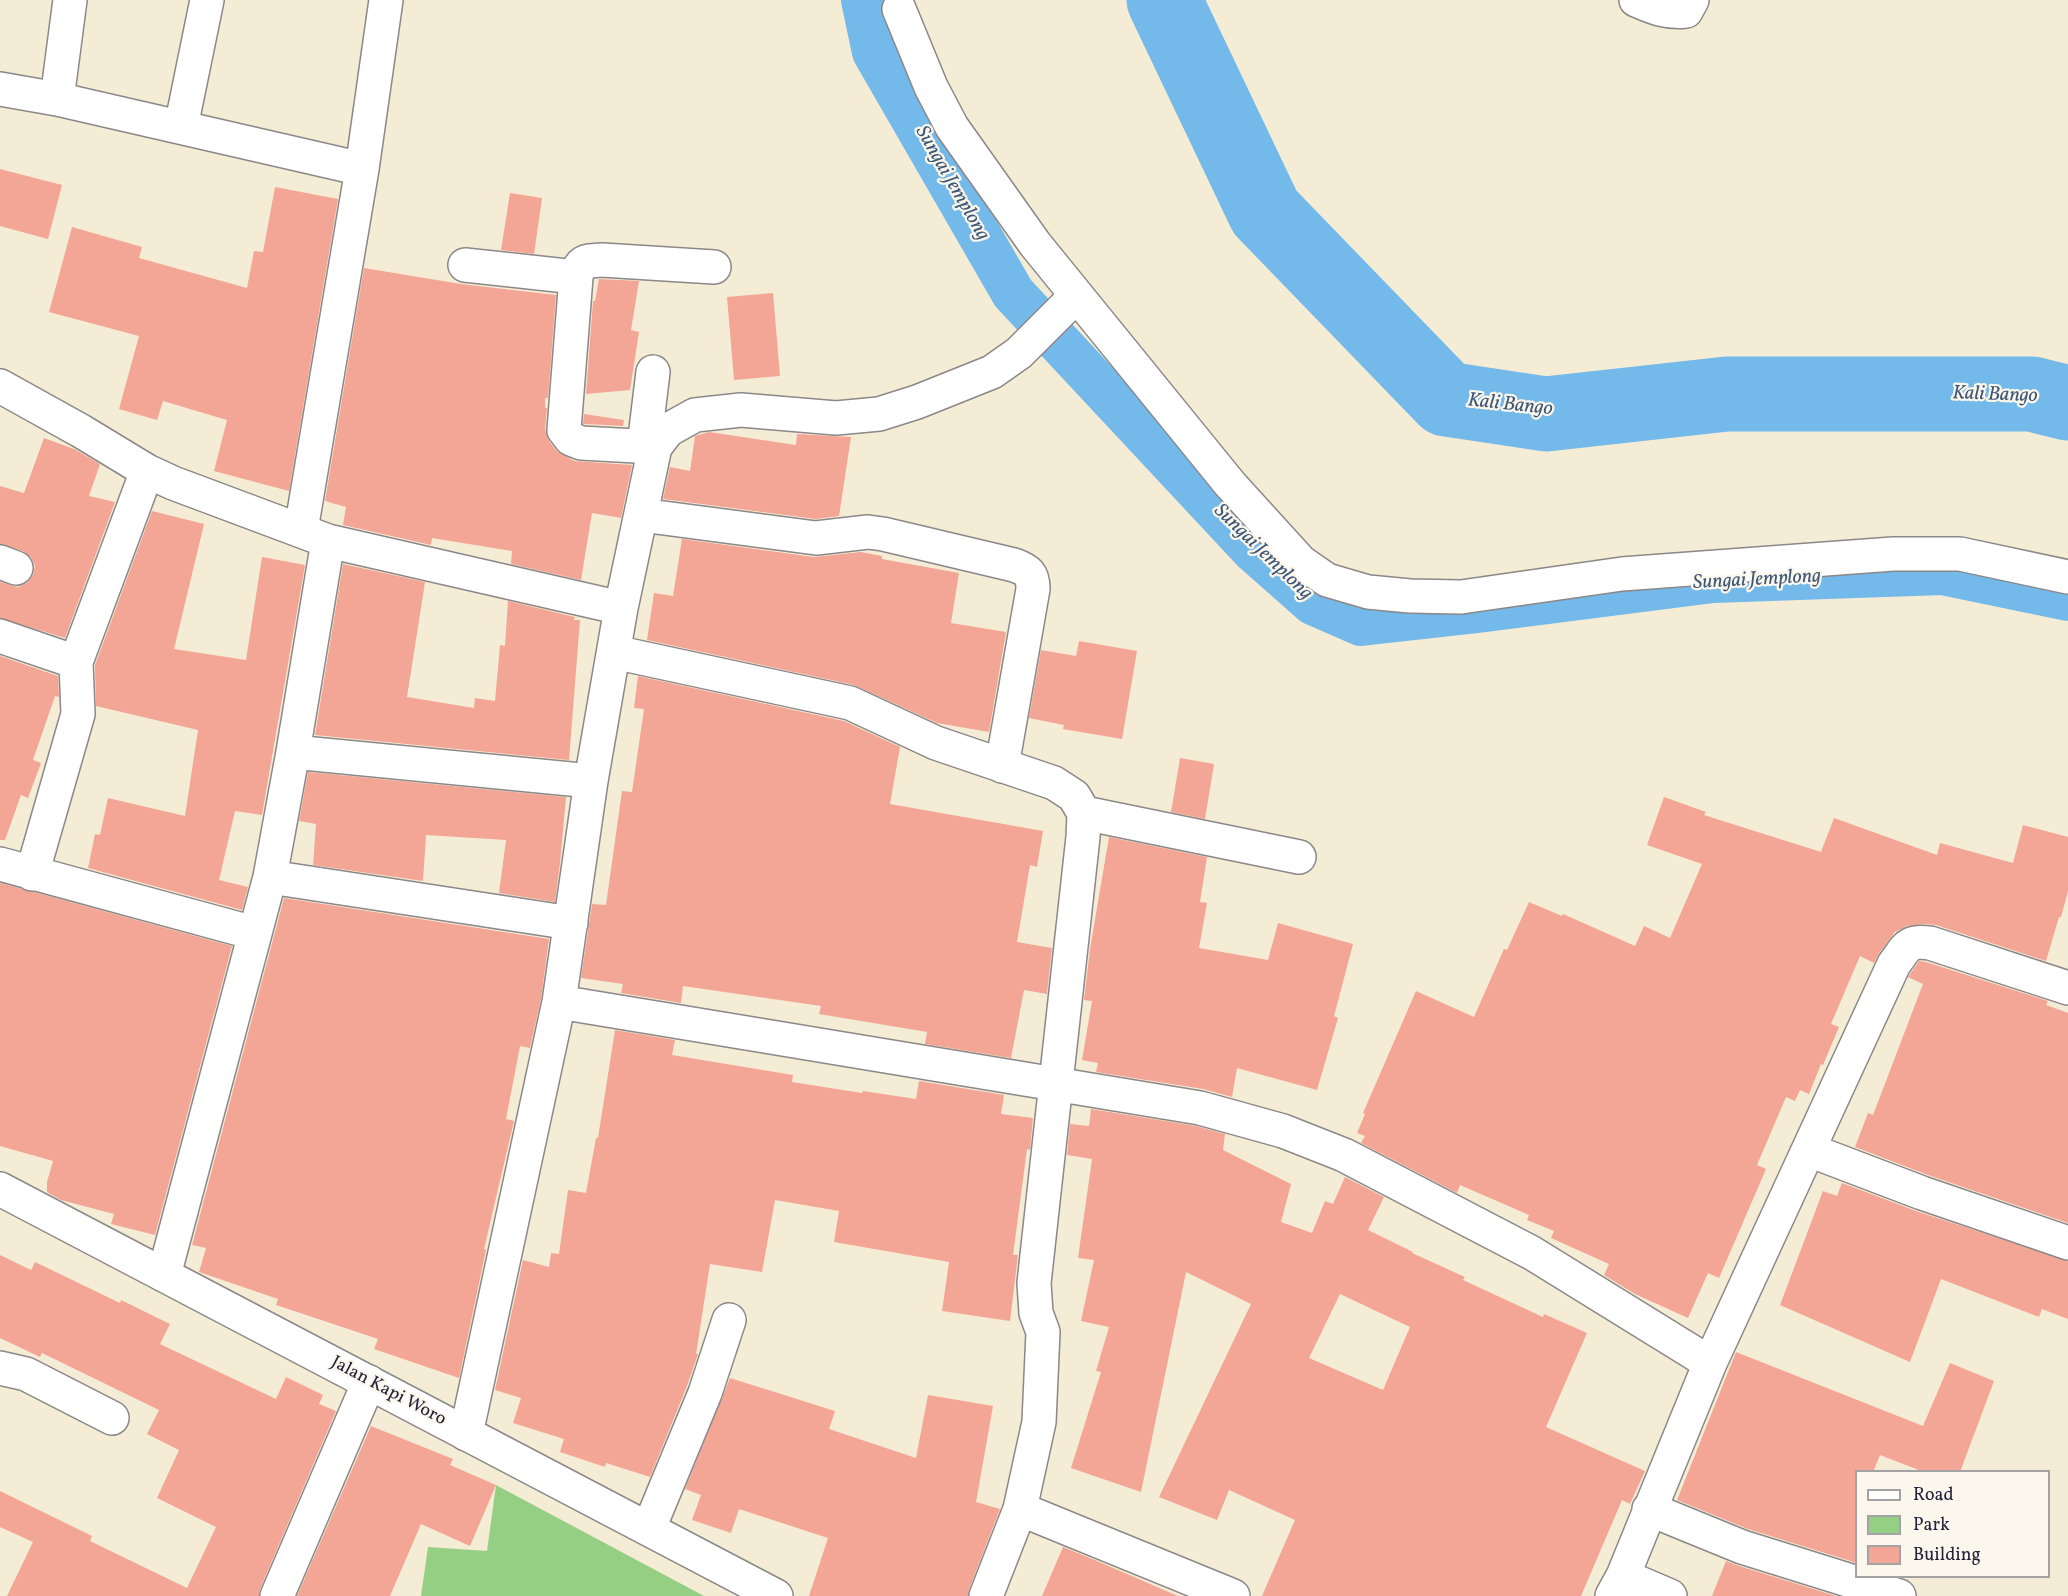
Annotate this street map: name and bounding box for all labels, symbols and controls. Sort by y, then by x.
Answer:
water label: Sungai Jemplong [909,123,993,245]
water label: Kali Bango [1952,383,2038,409]
water label: Kali Bango [1466,390,1554,422]
water label: Sungai Jemplong [1208,500,1316,606]
water label: Sungai Jemplong [1692,566,1822,596]
street label: Jalan Kapi Woro [327,1353,449,1431]
legend [1855,1470,2050,1578]
text: Road [1913,1483,1954,1508]
text: Park [1913,1513,1950,1538]
text: Building [1913,1543,1981,1568]

